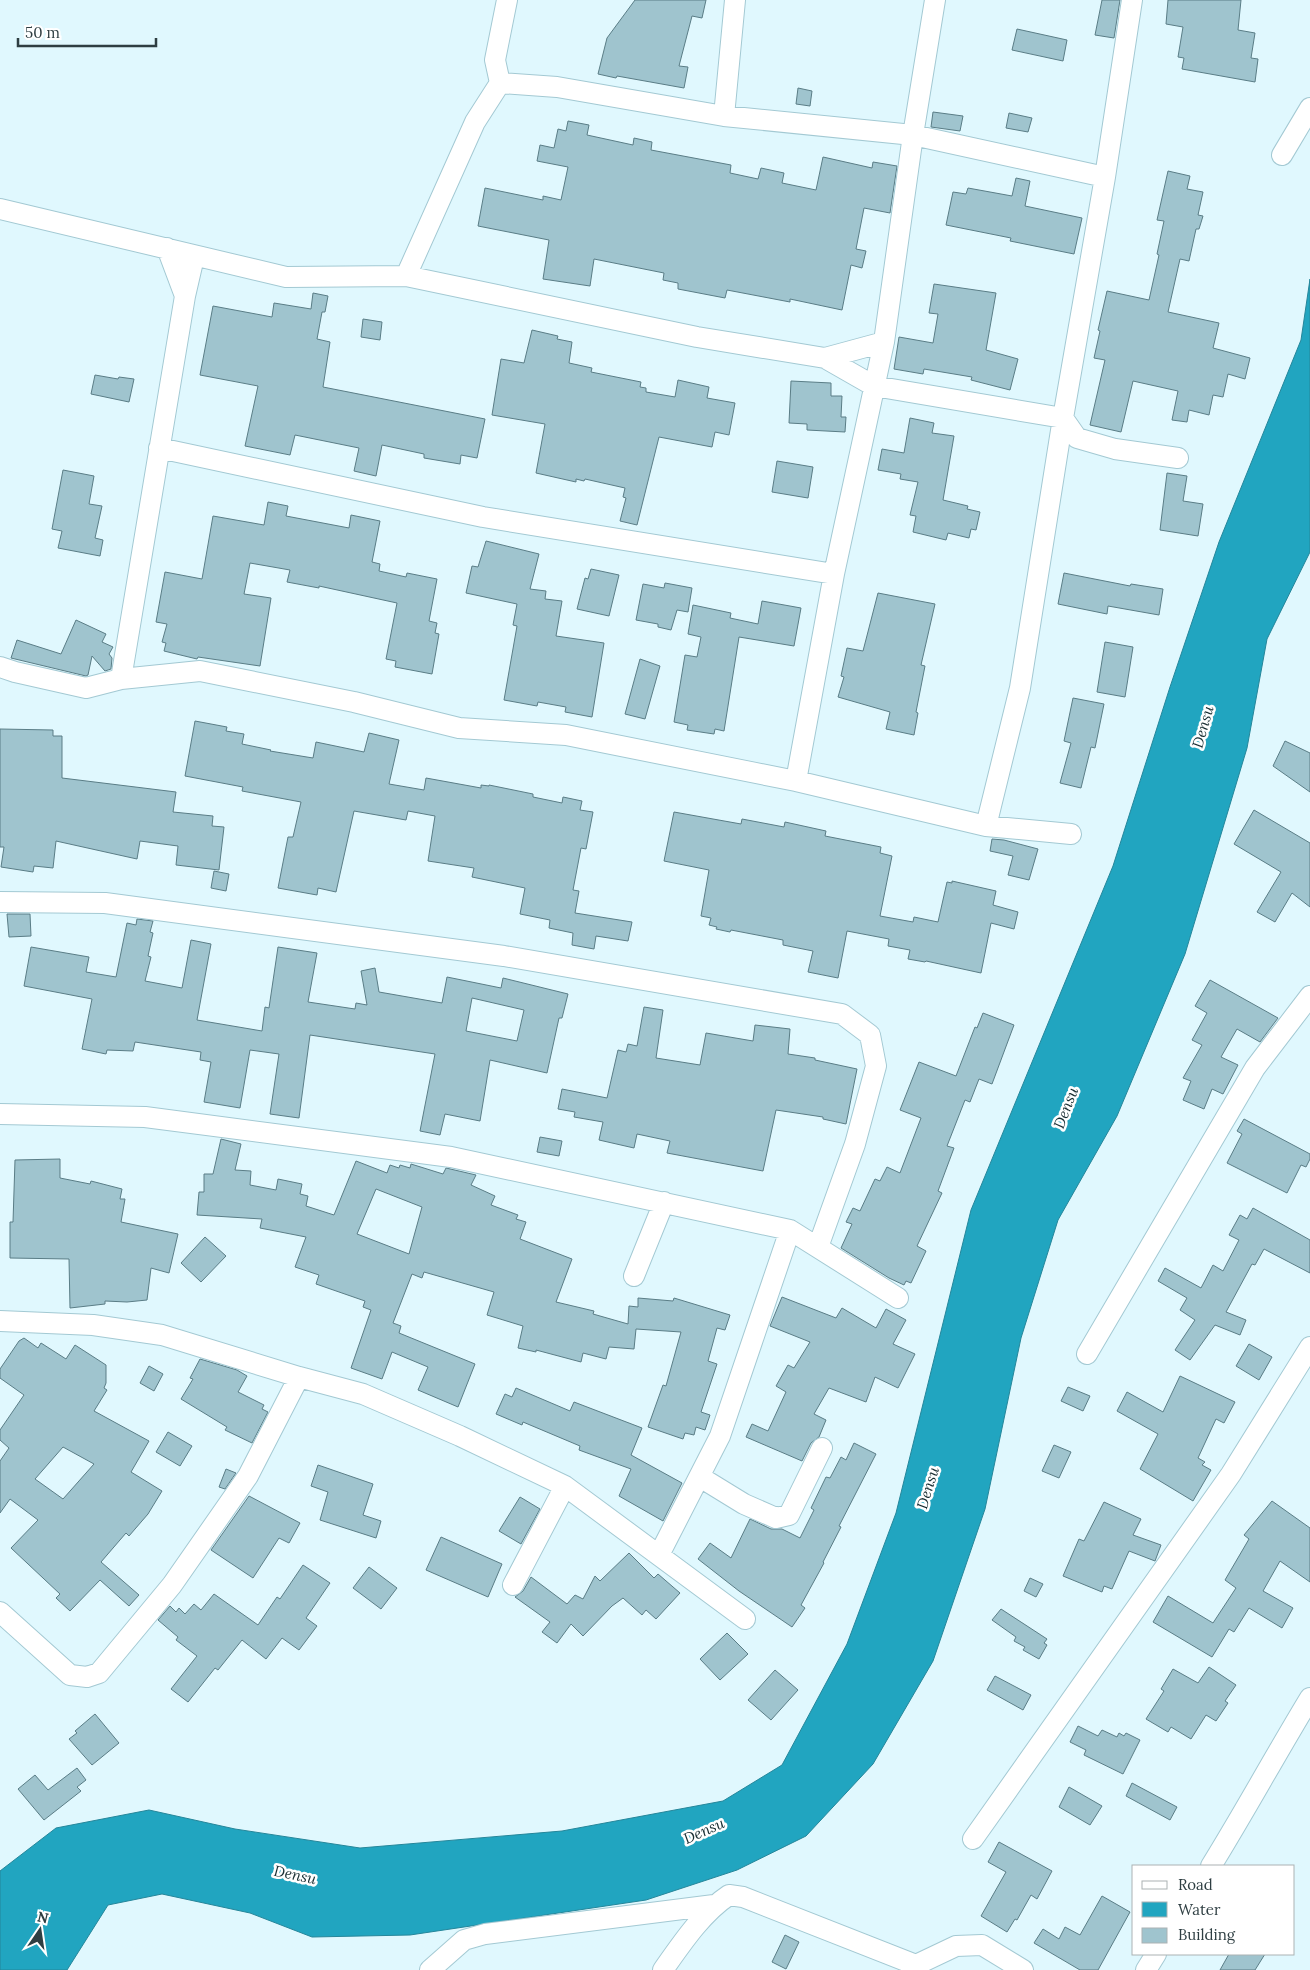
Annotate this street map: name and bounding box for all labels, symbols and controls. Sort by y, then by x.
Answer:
scale bar [18,15,155,47]
text: 50 m [25,23,60,42]
water label: Densu [1187,704,1218,750]
water label: Densu [1049,1084,1082,1131]
water label: Densu [912,1465,943,1511]
water label: Densu [680,1813,727,1848]
water label: Densu [272,1861,318,1888]
legend [1132,1865,1295,1955]
text: Road [1178,1875,1213,1894]
text: Water [1178,1900,1221,1919]
north arrow [15,1905,65,1955]
text: N [36,1907,50,1927]
text: Building [1178,1925,1236,1944]

